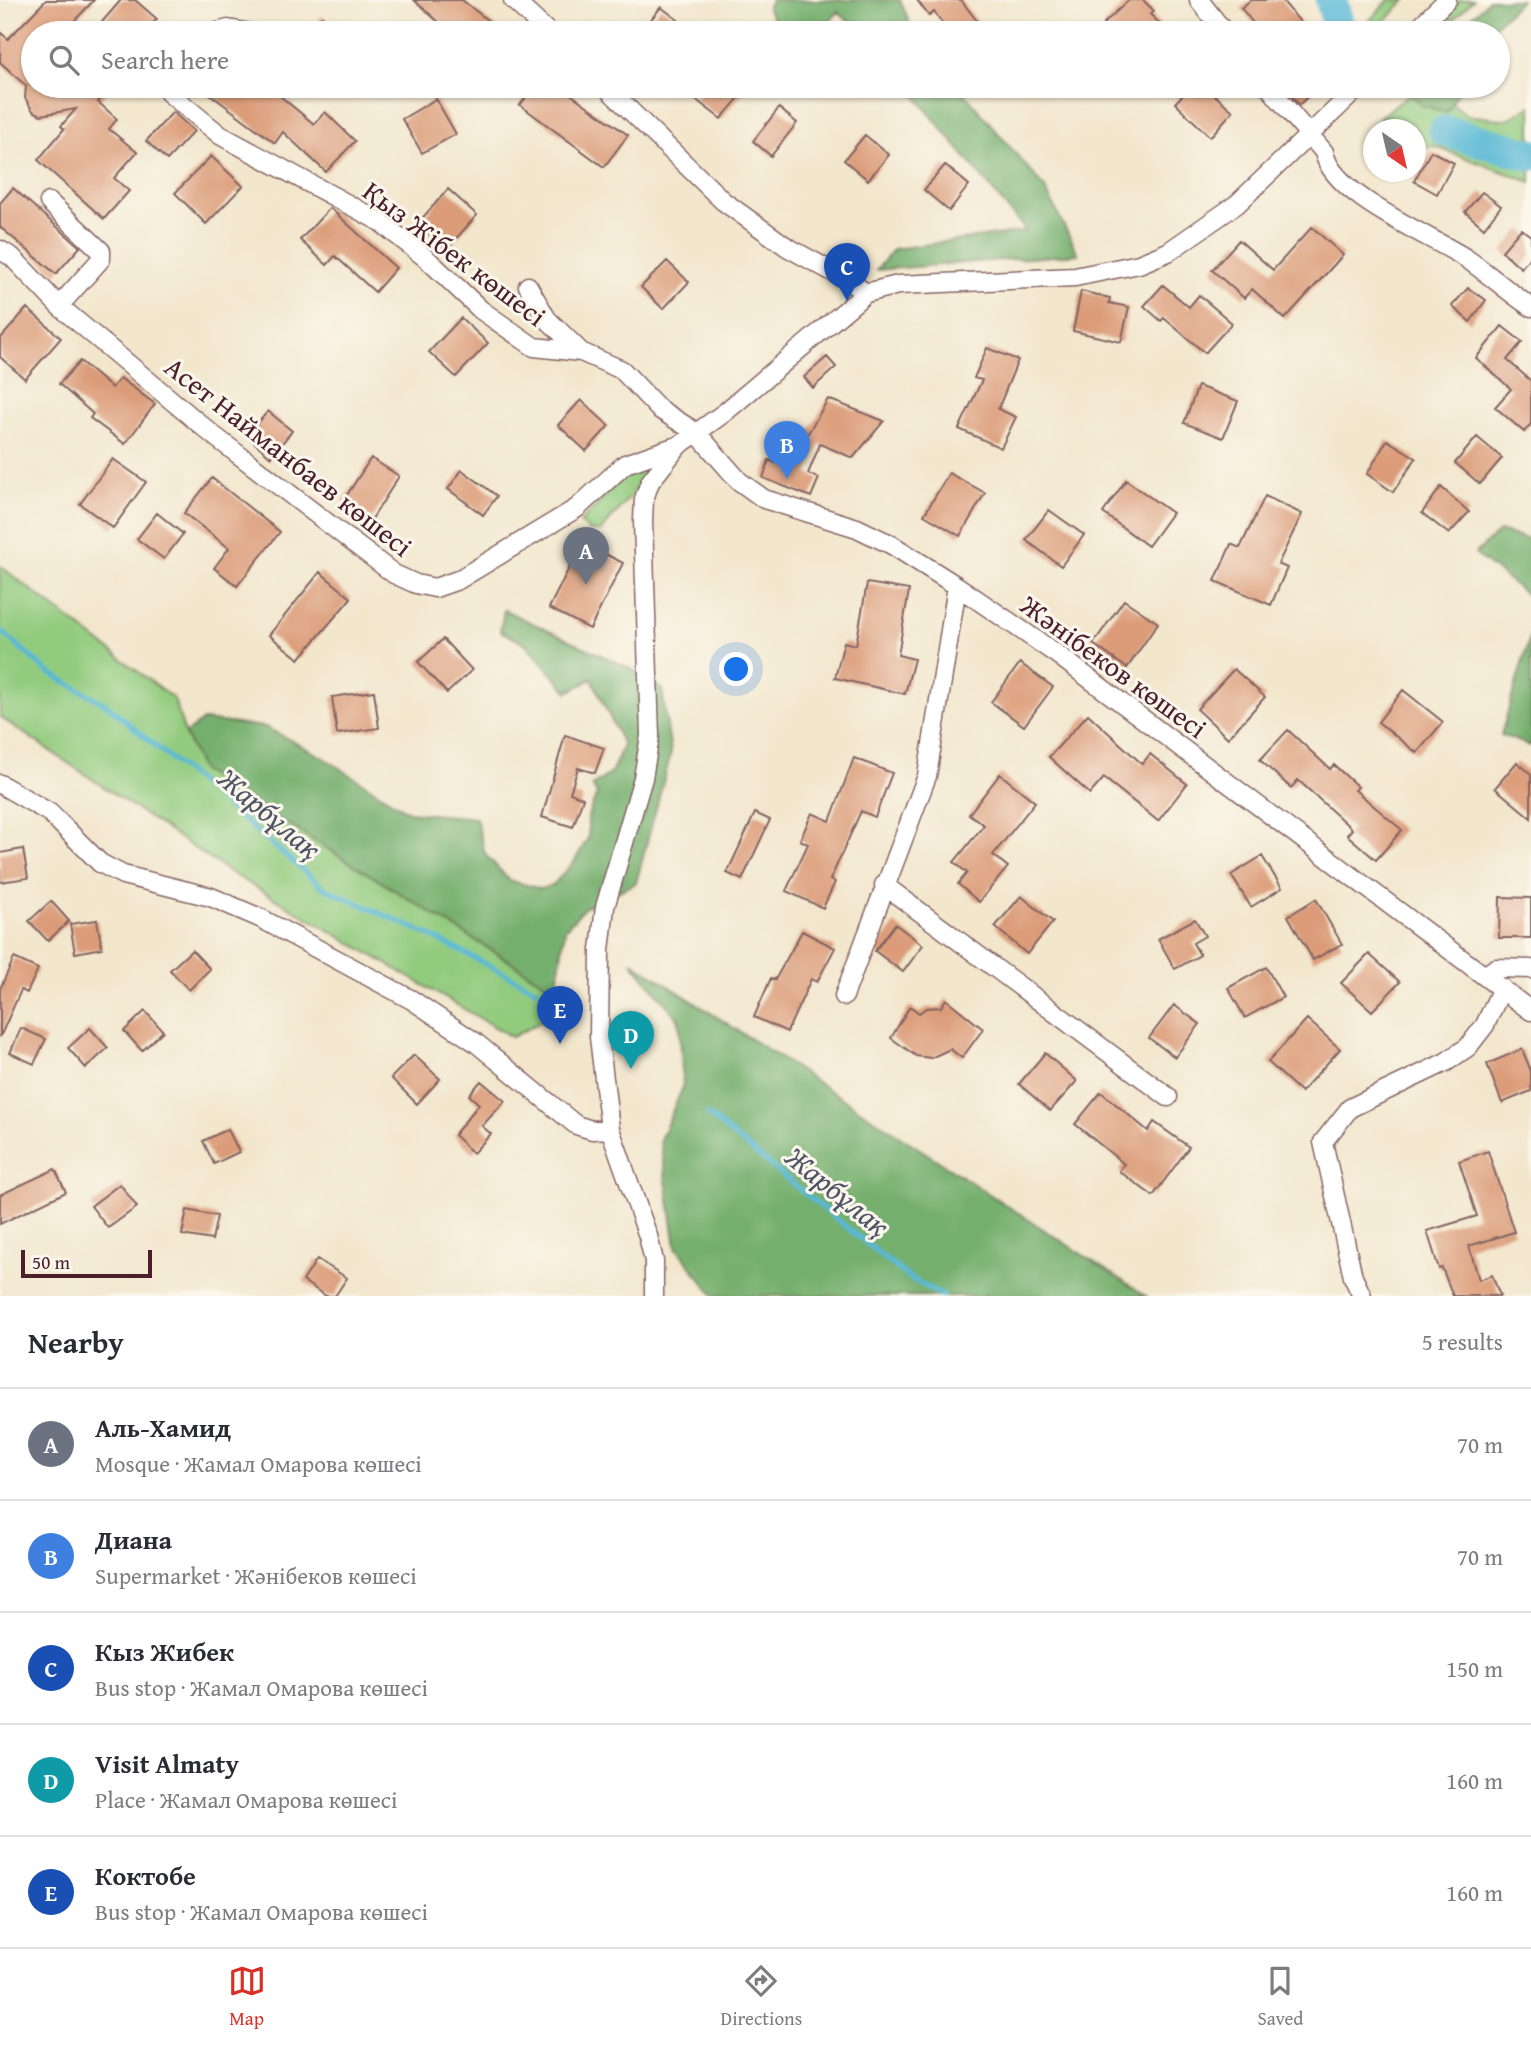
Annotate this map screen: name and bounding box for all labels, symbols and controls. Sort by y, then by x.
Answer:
search box [21,21,1510,98]
text: Search here [101,40,229,79]
icon: search [45,41,83,79]
north arrow [1363,119,1426,182]
street label: Қыз Жібек көшесі [355,170,555,336]
pin: C [824,243,870,301]
street label: Асет Найманбаев көшесі [156,346,422,566]
pin: B [764,421,810,479]
pin: A [563,527,609,585]
street label: Жәнібеков көшесі [1011,584,1216,748]
your location [719,652,753,686]
water label: Жарбұлақ [208,756,331,870]
pin: E [537,986,583,1044]
pin: D [608,1011,654,1069]
water label: Жарбұлақ [776,1135,900,1247]
scale bar [21,1247,152,1279]
text: 50 m [32,1248,70,1276]
text: Nearby [28,1320,124,1364]
text: 5 results [1422,1325,1503,1358]
text: Аль-Хамид [95,1408,231,1447]
text: A [44,1428,58,1461]
text: 70 m [1457,1428,1503,1461]
text: Mosque · Жамал Омарова көшесі [95,1447,422,1480]
text: Диана [95,1520,172,1559]
text: B [44,1540,58,1573]
text: 70 m [1457,1540,1503,1573]
text: Supermarket · Жәнібеков көшесі [95,1559,417,1592]
text: Кыз Жибек [95,1632,234,1671]
text: C [44,1652,58,1685]
text: 150 m [1446,1652,1503,1685]
text: Bus stop · Жамал Омарова көшесі [95,1671,428,1704]
text: Visit Almaty [95,1744,239,1783]
text: D [44,1764,58,1797]
text: 160 m [1446,1764,1503,1797]
text: Place · Жамал Омарова көшесі [95,1783,397,1816]
text: Коктобе [95,1856,196,1895]
text: E [45,1876,57,1909]
text: 160 m [1446,1876,1503,1909]
text: Bus stop · Жамал Омарова көшесі [95,1895,428,1928]
tab: Map [228,1962,266,2032]
tab: Directions [721,1962,802,2032]
tab: Saved [1257,1962,1303,2032]

